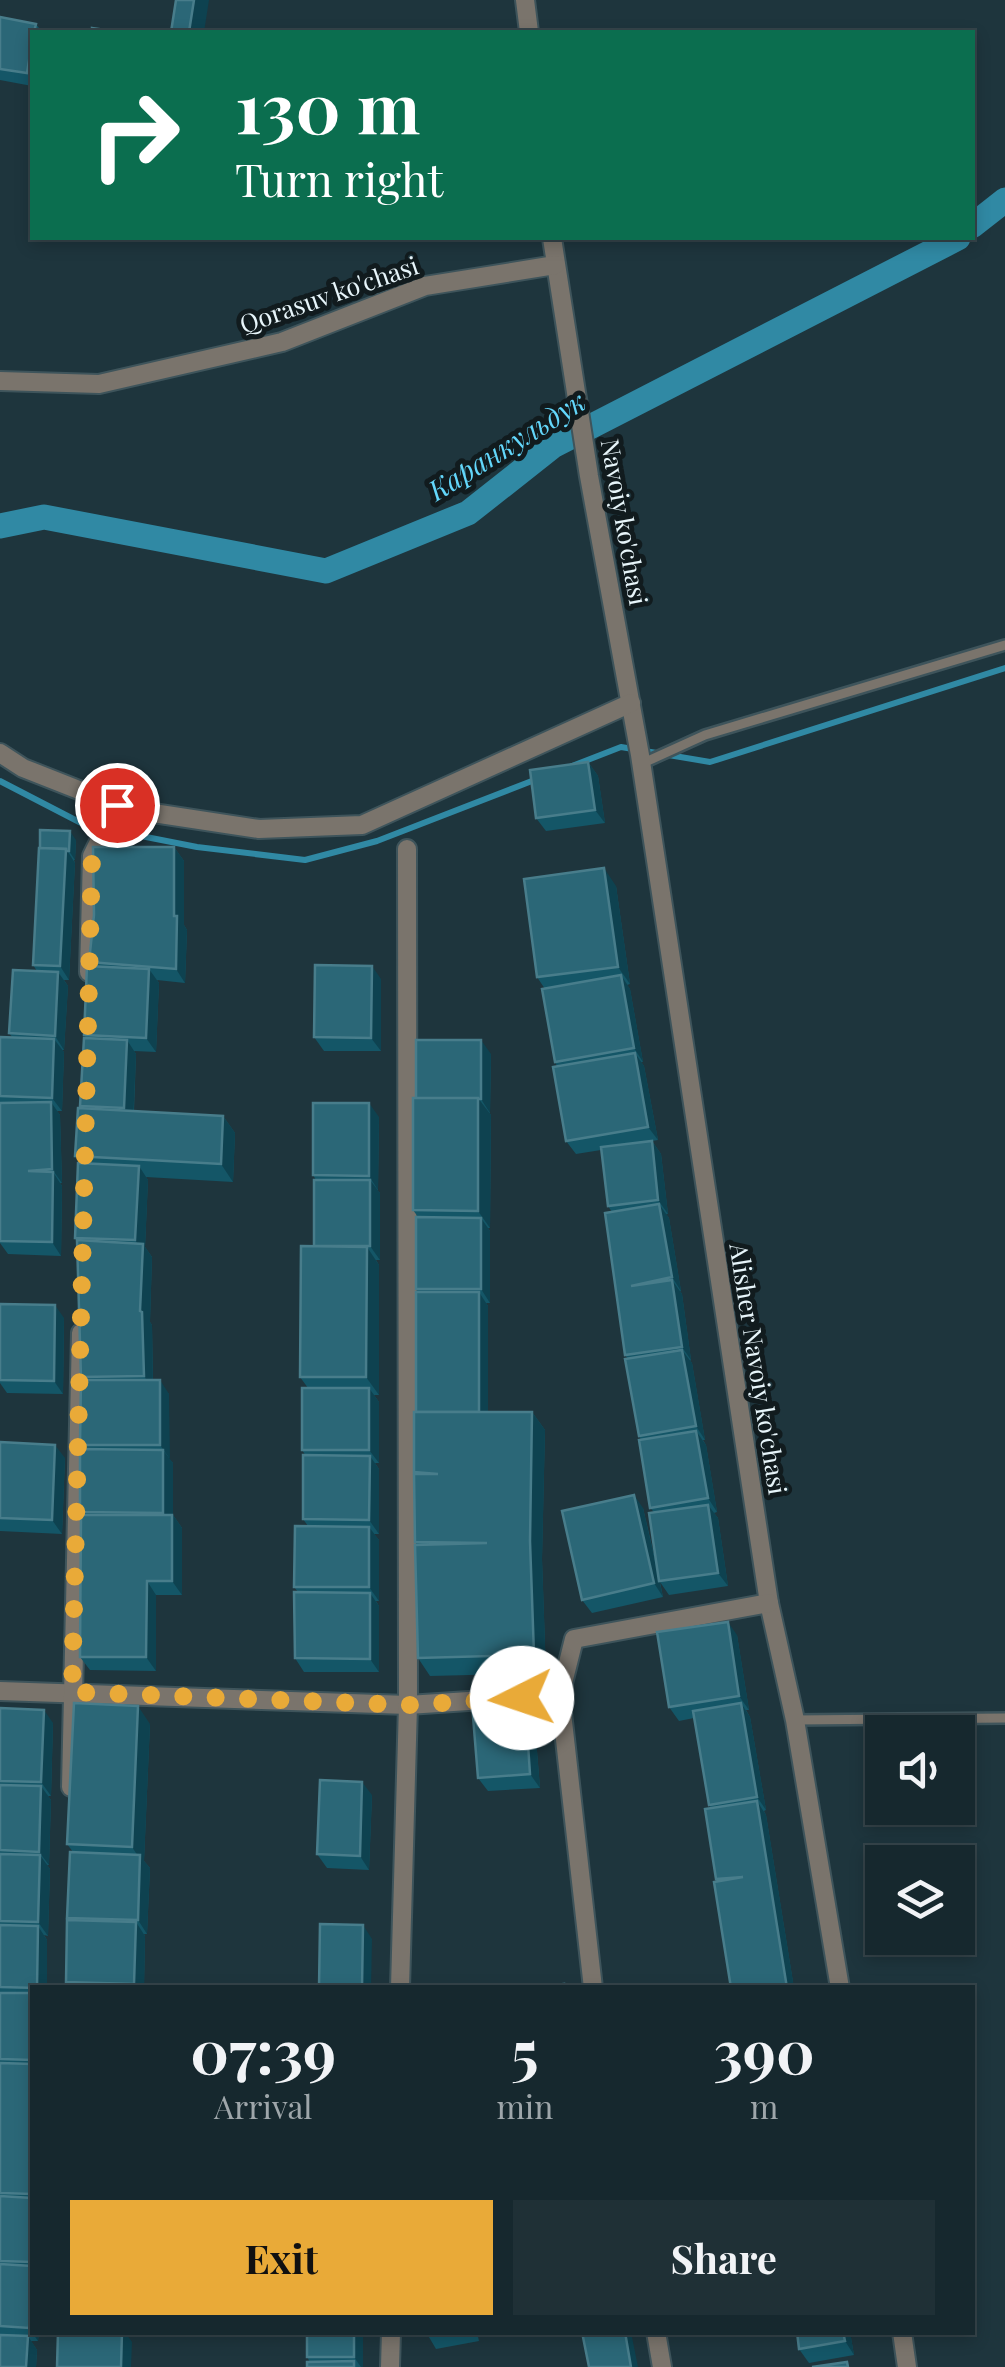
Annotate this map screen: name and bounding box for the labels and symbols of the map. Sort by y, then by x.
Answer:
street label: Qorasuv ko'chasi [235,248,422,340]
water label: Каранкульдук [419,381,592,509]
street label: Navoiy ko'chasi [595,436,656,607]
pin [75,763,160,848]
street label: Alisher Navoiy ko'chasi [723,1240,796,1497]
position arrow [470,1646,574,1750]

